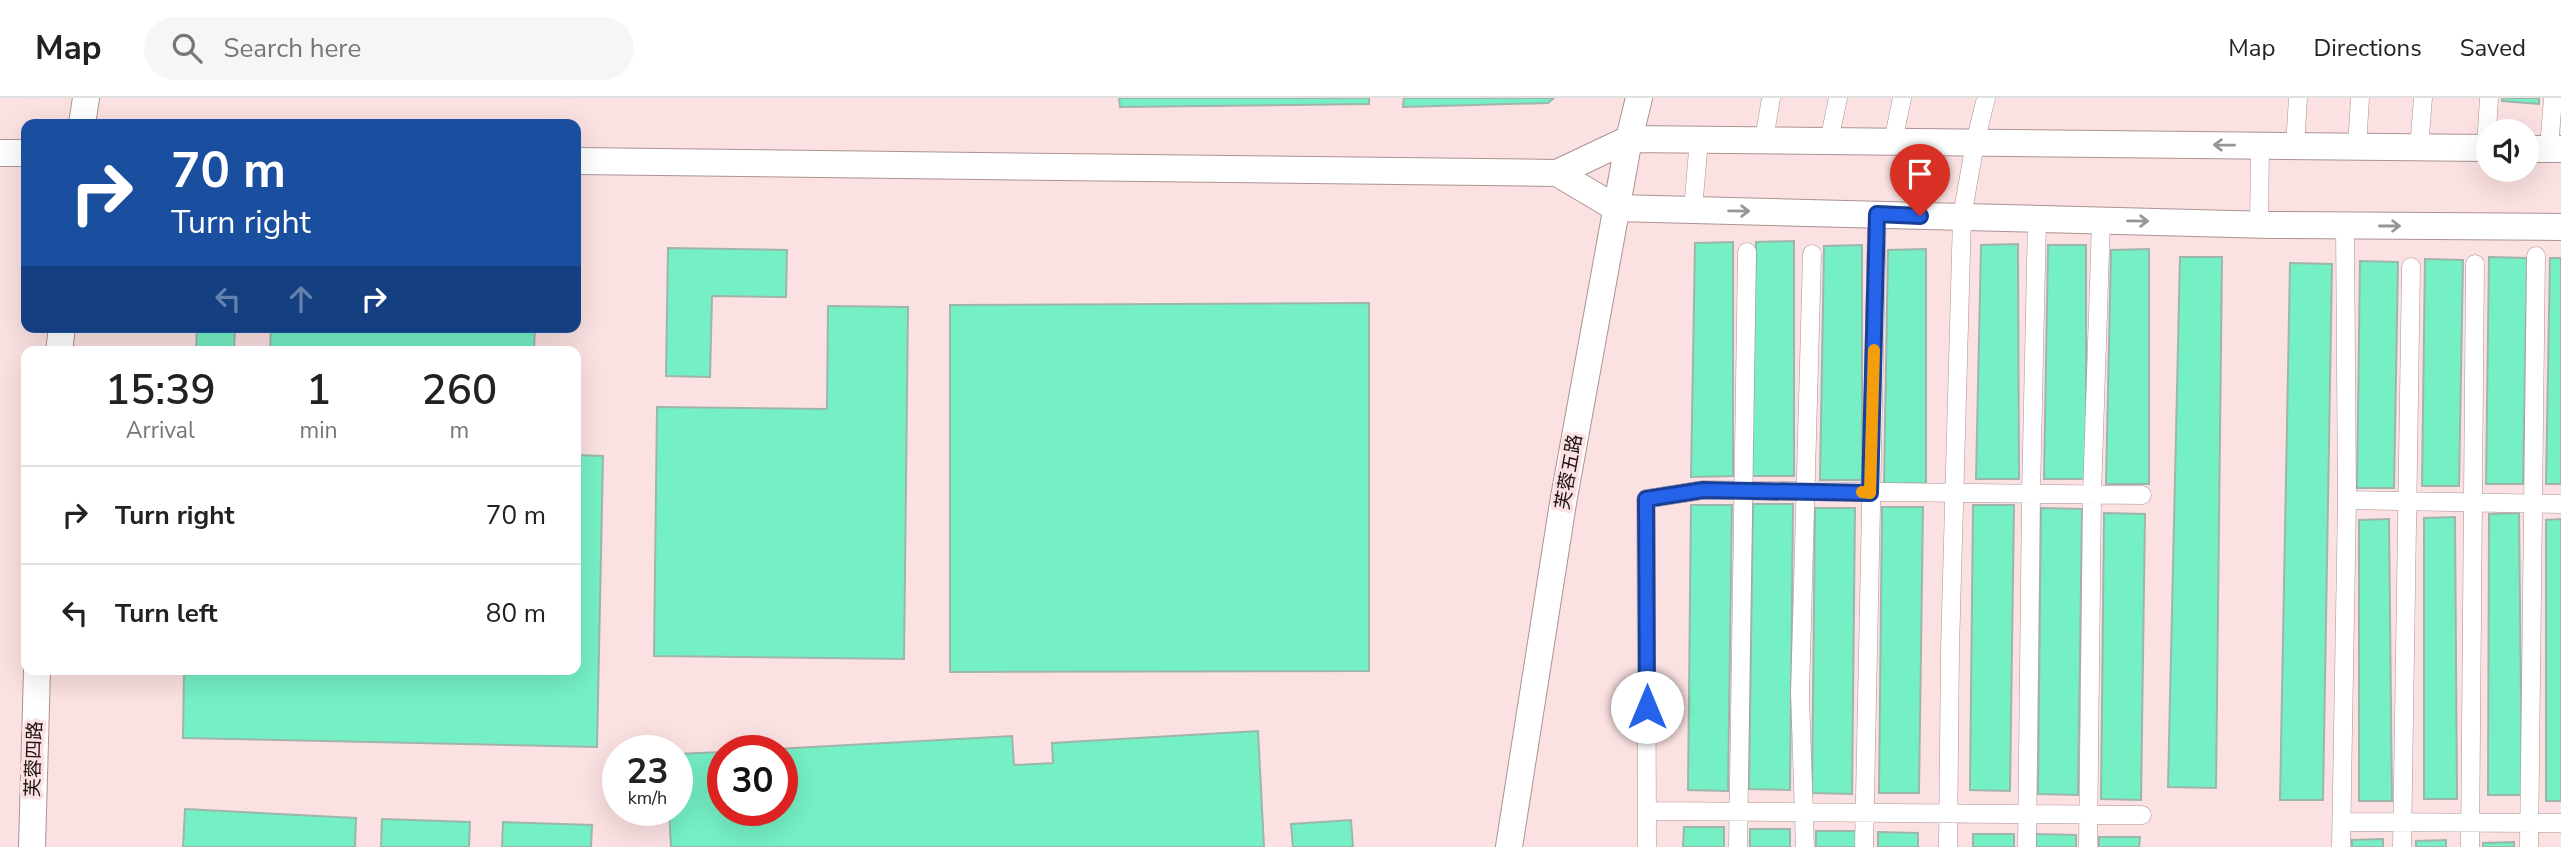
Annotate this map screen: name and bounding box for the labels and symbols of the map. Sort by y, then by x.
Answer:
one-way arrow [2213,138,2236,152]
pin [1890,144,1950,216]
one-way arrow [1727,204,1750,218]
one-way arrow [2126,215,2149,228]
one-way arrow [2378,219,2401,233]
street label: 芙蓉五路 [1550,432,1588,512]
position arrow [1610,670,1684,744]
street label: 芙蓉四路 [20,721,48,797]
speed limit sign: 30 [707,735,798,826]

